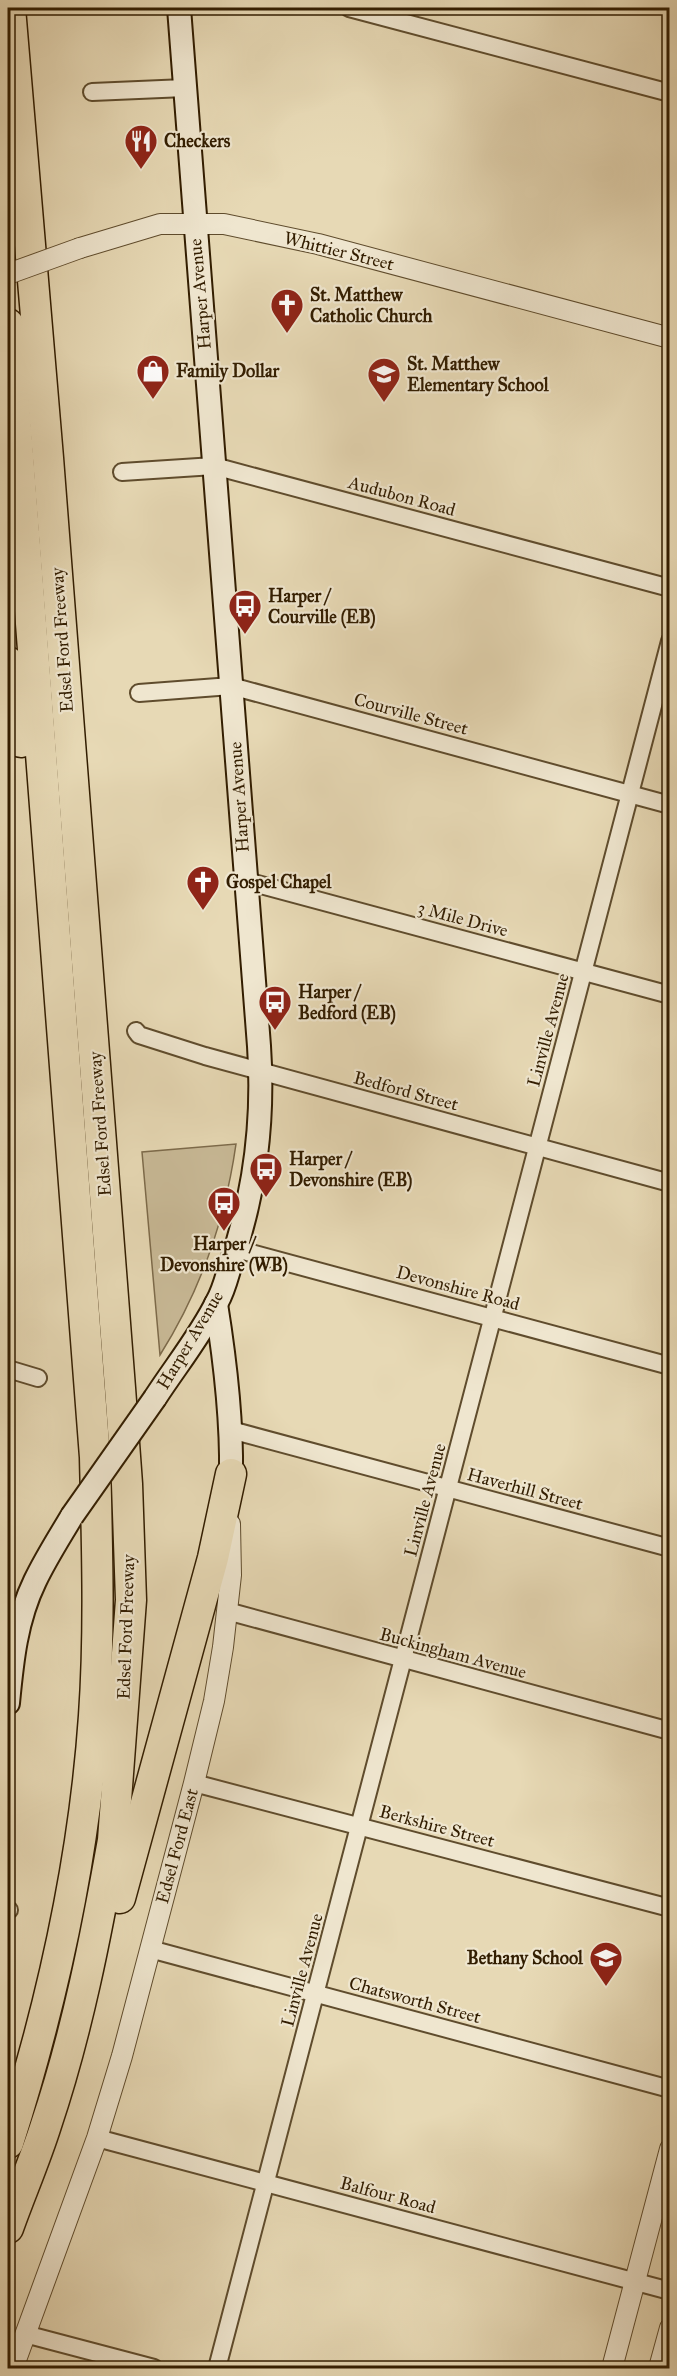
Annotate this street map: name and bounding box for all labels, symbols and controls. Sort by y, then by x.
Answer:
restaurant icon: Checkers [123,123,159,170]
place label: Checkers [164,130,231,152]
street label: Whittier Street [282,227,397,275]
street label: Harper Avenue [184,238,216,350]
place label: St. Matthew Catholic Church [310,284,434,327]
church icon: St. Matthew Catholic Church [269,287,305,334]
shop icon: Family Dollar [135,353,171,400]
place label: St. Matthew Elementary School [407,353,550,397]
school or university icon: St. Matthew Elementary School [366,356,402,403]
place label: Family Dollar [176,360,281,383]
street label: Audubon Road [345,471,458,521]
street label: Edsel Ford Freeway [46,566,78,713]
place label: Harper / Courville (EB) [268,585,376,629]
bus stop icon: Harper / Courville (EB) [227,588,263,635]
street label: Courville Street [351,688,471,740]
street label: Harper Avenue [224,741,254,853]
church icon: Gospel Chapel [185,864,221,911]
place label: Gospel Chapel [226,871,333,894]
street label: 3 Mile Drive [416,896,510,942]
street label: Linville Avenue [522,971,574,1089]
place label: Harper / Bedford (EB) [298,981,396,1025]
bus stop icon: Harper / Bedford (EB) [257,984,293,1031]
street label: Edsel Ford Freeway [84,1050,116,1197]
street label: Bedford Street [351,1066,462,1116]
place label: Harper / Devonshire (EB) [289,1148,413,1192]
bus stop icon: Harper / Devonshire (EB) [248,1151,284,1198]
bus stop icon: Harper / Devonshire (WB) [206,1185,242,1232]
place label: Harper / Devonshire (WB) [160,1233,288,1277]
street label: Devonshire Road [394,1261,522,1315]
street label: Harper Avenue [152,1287,228,1393]
street label: Linville Avenue [399,1441,451,1559]
street label: Haverhill Street [465,1463,586,1515]
street label: Edsel Ford Freeway [112,1553,140,1700]
street label: Buckingham Avenue [377,1623,529,1684]
street label: Edsel Ford East [151,1785,203,1906]
street label: Berkshire Street [377,1800,498,1852]
street label: Linville Avenue [276,1911,328,2029]
school or university icon: Bethany School [588,1940,624,1987]
place label: Bethany School [467,1947,584,1970]
street label: Chatsworth Street [347,1972,484,2028]
street label: Balfour Road [338,2172,438,2218]

